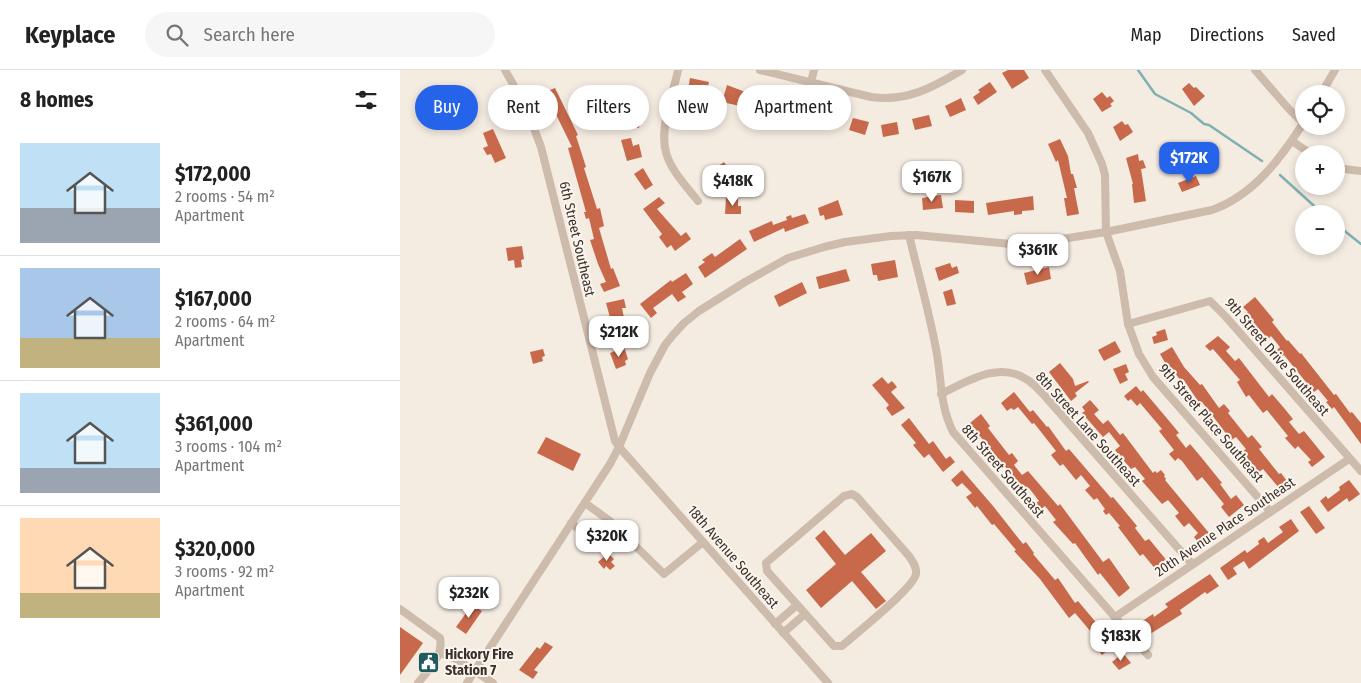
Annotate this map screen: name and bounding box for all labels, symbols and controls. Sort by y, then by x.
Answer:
search box [145,12,495,57]
text: Keyplace [25,21,115,49]
icon: search [163,21,191,49]
text: Search here [203,23,295,46]
text: Map [1130,24,1162,46]
text: Directions [1190,24,1264,46]
text: Saved [1292,24,1336,46]
chip: Buy [415,85,478,130]
chip: Rent [488,85,558,130]
chip: Filters [568,85,649,130]
chip: New [659,85,727,130]
chip: Apartment [737,85,851,130]
map controls [1295,85,1345,255]
button: locate [1295,85,1345,135]
icon: filters [352,86,380,114]
text: 8 homes [20,87,94,113]
pin: $172K [1154,142,1224,184]
button: + [1295,145,1345,195]
text: $172K [1170,148,1208,167]
pin: $167K [897,160,967,203]
text: $172,000 [175,161,251,187]
icon: home [60,163,120,223]
pin: $418K [698,164,768,207]
text: $167K [913,167,951,186]
text: $418K [713,171,753,190]
street label: 6th Street Southeast [555,180,599,299]
text: 2 rooms · 54 m² [175,187,275,206]
button: − [1295,205,1345,255]
text: Apartment [175,206,244,225]
pin: $361K [1003,234,1073,276]
text: $361K [1018,240,1058,259]
text: $167,000 [175,286,252,312]
icon: home [60,288,120,348]
street label: 9th Street Drive Southeast [1221,295,1333,420]
text: 2 rooms · 64 m² [175,312,275,331]
pin: $212K [584,316,654,358]
text: $212K [600,322,638,341]
text: Apartment [175,331,244,350]
street label: 9th Street Place Southeast [1155,360,1267,486]
street label: 8th Street Lane Southeast [1032,368,1144,490]
text: $361,000 [175,411,253,437]
icon: home [60,413,120,473]
street label: 8th Street Southeast [958,421,1048,521]
text: 3 rooms · 104 m² [175,437,282,456]
text: Apartment [175,456,244,475]
street label: 20th Avenue Place Southeast [1152,473,1299,580]
street label: 18th Avenue Southeast [684,502,783,612]
pin: $320K [572,520,642,562]
text: $320K [587,526,627,545]
text: $320,000 [175,536,255,562]
icon: home [60,538,120,598]
text: 3 rooms · 92 m² [175,562,274,581]
pin: $232K [434,576,504,619]
text: Apartment [175,581,244,600]
text: $232K [449,583,489,602]
pin: $183K [1086,620,1156,662]
text: $183K [1101,626,1141,645]
place label: Hickory Fire Station 7 [445,646,514,679]
public building icon: Hickory Fire Station 7 [417,650,441,674]

